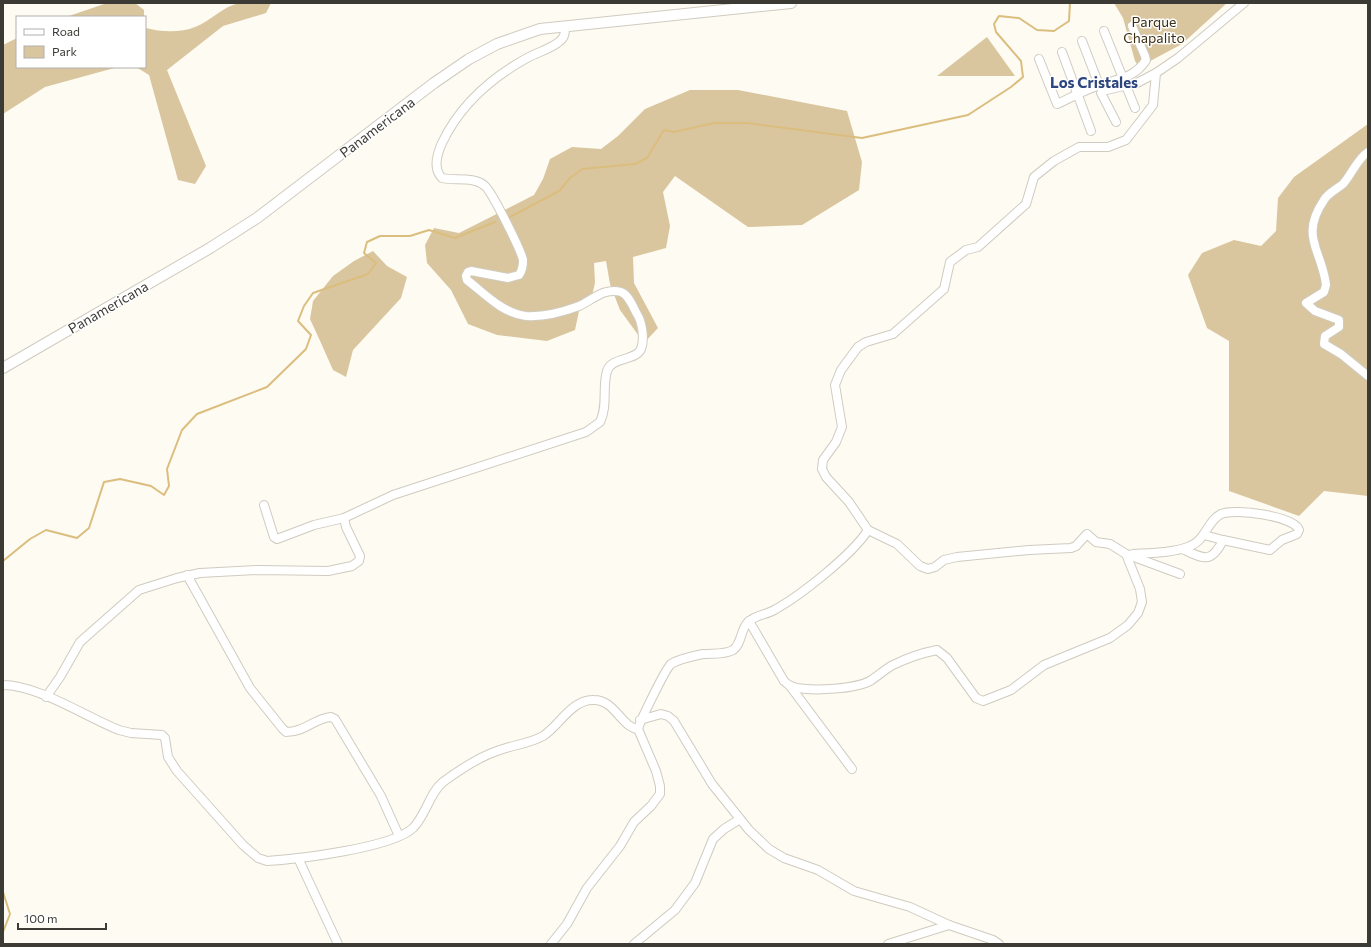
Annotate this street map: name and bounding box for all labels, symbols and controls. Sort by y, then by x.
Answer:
park label: Parque Chapalito [1123,13,1185,46]
legend [16,16,146,68]
text: Road [52,24,80,38]
text: Park [52,44,78,58]
district label: Los Cristales [1050,73,1138,91]
street label: Panamericana [336,93,418,161]
street label: Panamericana [65,277,151,337]
scale bar [18,905,106,931]
text: 100 m [24,911,58,925]

